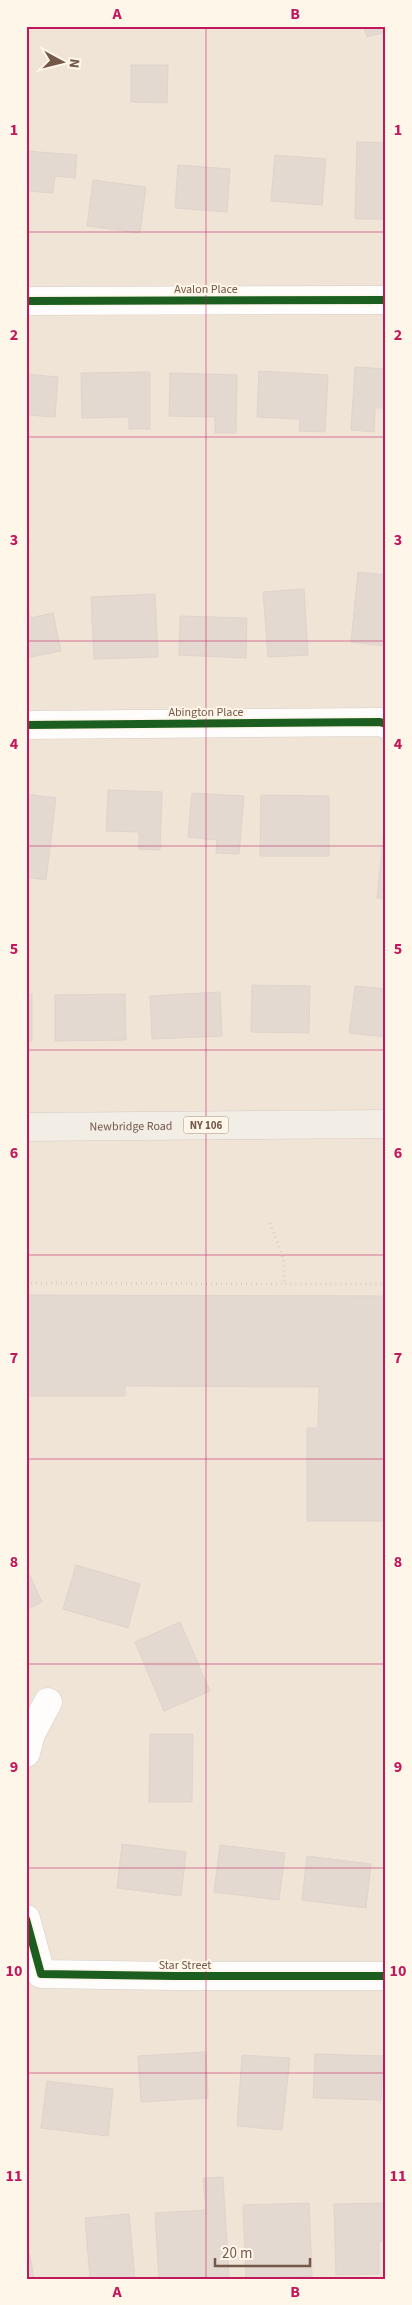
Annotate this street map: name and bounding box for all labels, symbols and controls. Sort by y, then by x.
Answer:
text: A [111,3,122,25]
text: B [290,3,300,25]
north arrow [38,38,88,88]
text: N [63,58,84,69]
text: 1 [10,119,18,141]
text: 1 [394,119,402,141]
street label: Avalon Place [174,281,238,298]
text: 2 [10,324,18,346]
text: 2 [394,324,402,346]
text: 3 [10,529,18,551]
text: 3 [394,529,402,551]
street label: Abington Place [168,704,244,721]
text: 4 [10,733,19,755]
text: 4 [394,733,403,755]
text: 5 [10,938,18,960]
text: 5 [394,938,402,960]
road number: NY 106 [184,1116,228,1134]
street label: Newbridge Road [89,1117,173,1135]
text: 6 [10,1142,18,1164]
text: 6 [394,1142,402,1164]
text: 7 [10,1347,18,1369]
text: 7 [394,1347,402,1369]
text: 8 [10,1551,18,1573]
text: 8 [394,1551,402,1573]
text: 9 [10,1756,18,1778]
text: 9 [394,1756,402,1778]
street label: Star Street [159,1957,211,1974]
text: 10 [6,1960,22,1982]
text: 10 [390,1960,406,1982]
text: 11 [6,2165,22,2187]
text: 11 [390,2165,406,2187]
scale bar [215,2235,310,2267]
text: 20 m [222,2243,252,2264]
text: A [111,2281,122,2303]
text: B [290,2281,300,2303]

